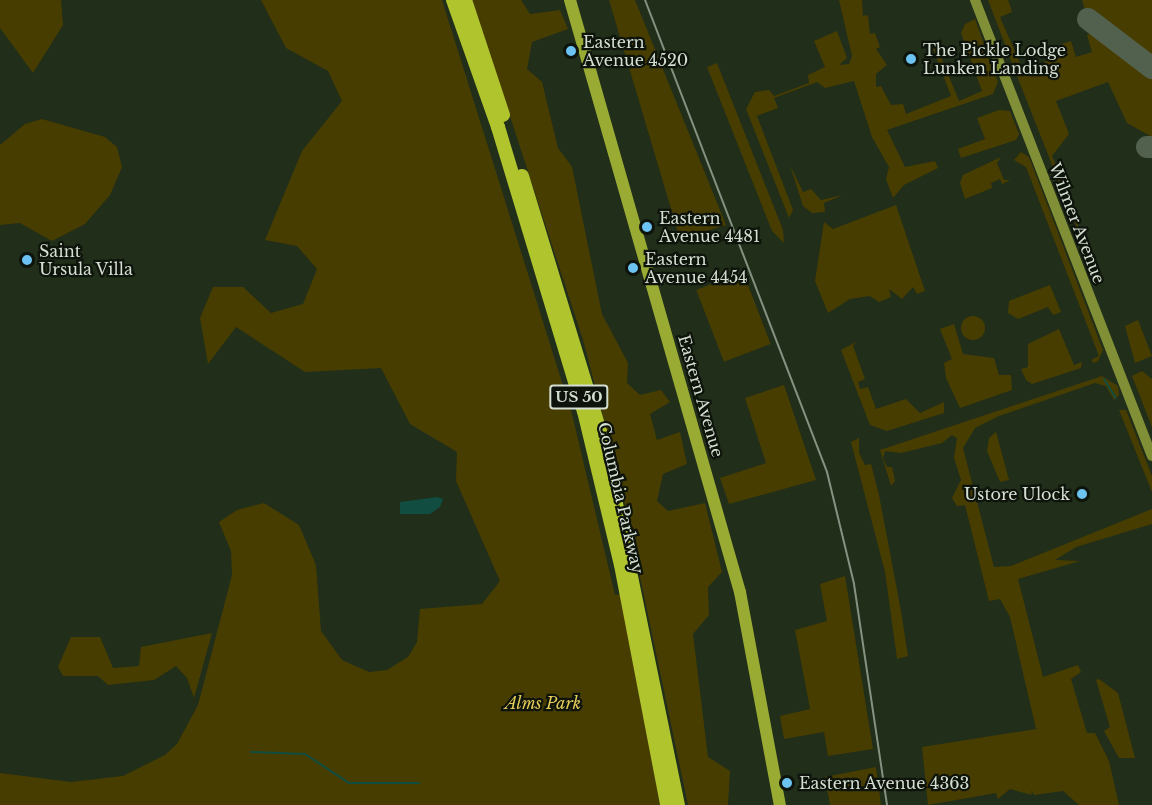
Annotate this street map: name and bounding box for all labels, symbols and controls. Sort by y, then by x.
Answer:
place label: Eastern Avenue 4520 [583,32,688,70]
place label: The Pickle Lodge Lunken Landing [923,40,1066,78]
marker: Eastern Avenue 4520 [564,44,578,58]
marker: The Pickle Lodge Lunken Landing [904,52,918,66]
street label: Wilmer Avenue [1045,159,1109,287]
place label: Eastern Avenue 4481 [659,208,760,246]
marker: Eastern Avenue 4481 [640,220,654,234]
place label: Saint Ursula Villa [39,241,134,279]
place label: Eastern Avenue 4454 [645,249,748,287]
marker: Saint Ursula Villa [20,253,34,267]
marker: Eastern Avenue 4454 [626,261,640,275]
street label: Eastern Avenue [674,332,728,460]
road number: US 50 [549,385,609,409]
street label: Columbia Parkway [594,420,648,576]
place label: Ustore Ulock [964,484,1070,504]
marker: Ustore Ulock [1075,487,1089,501]
park label: Alms Park [505,693,581,713]
place label: Eastern Avenue 4363 [799,773,970,793]
marker: Eastern Avenue 4363 [780,776,794,790]

